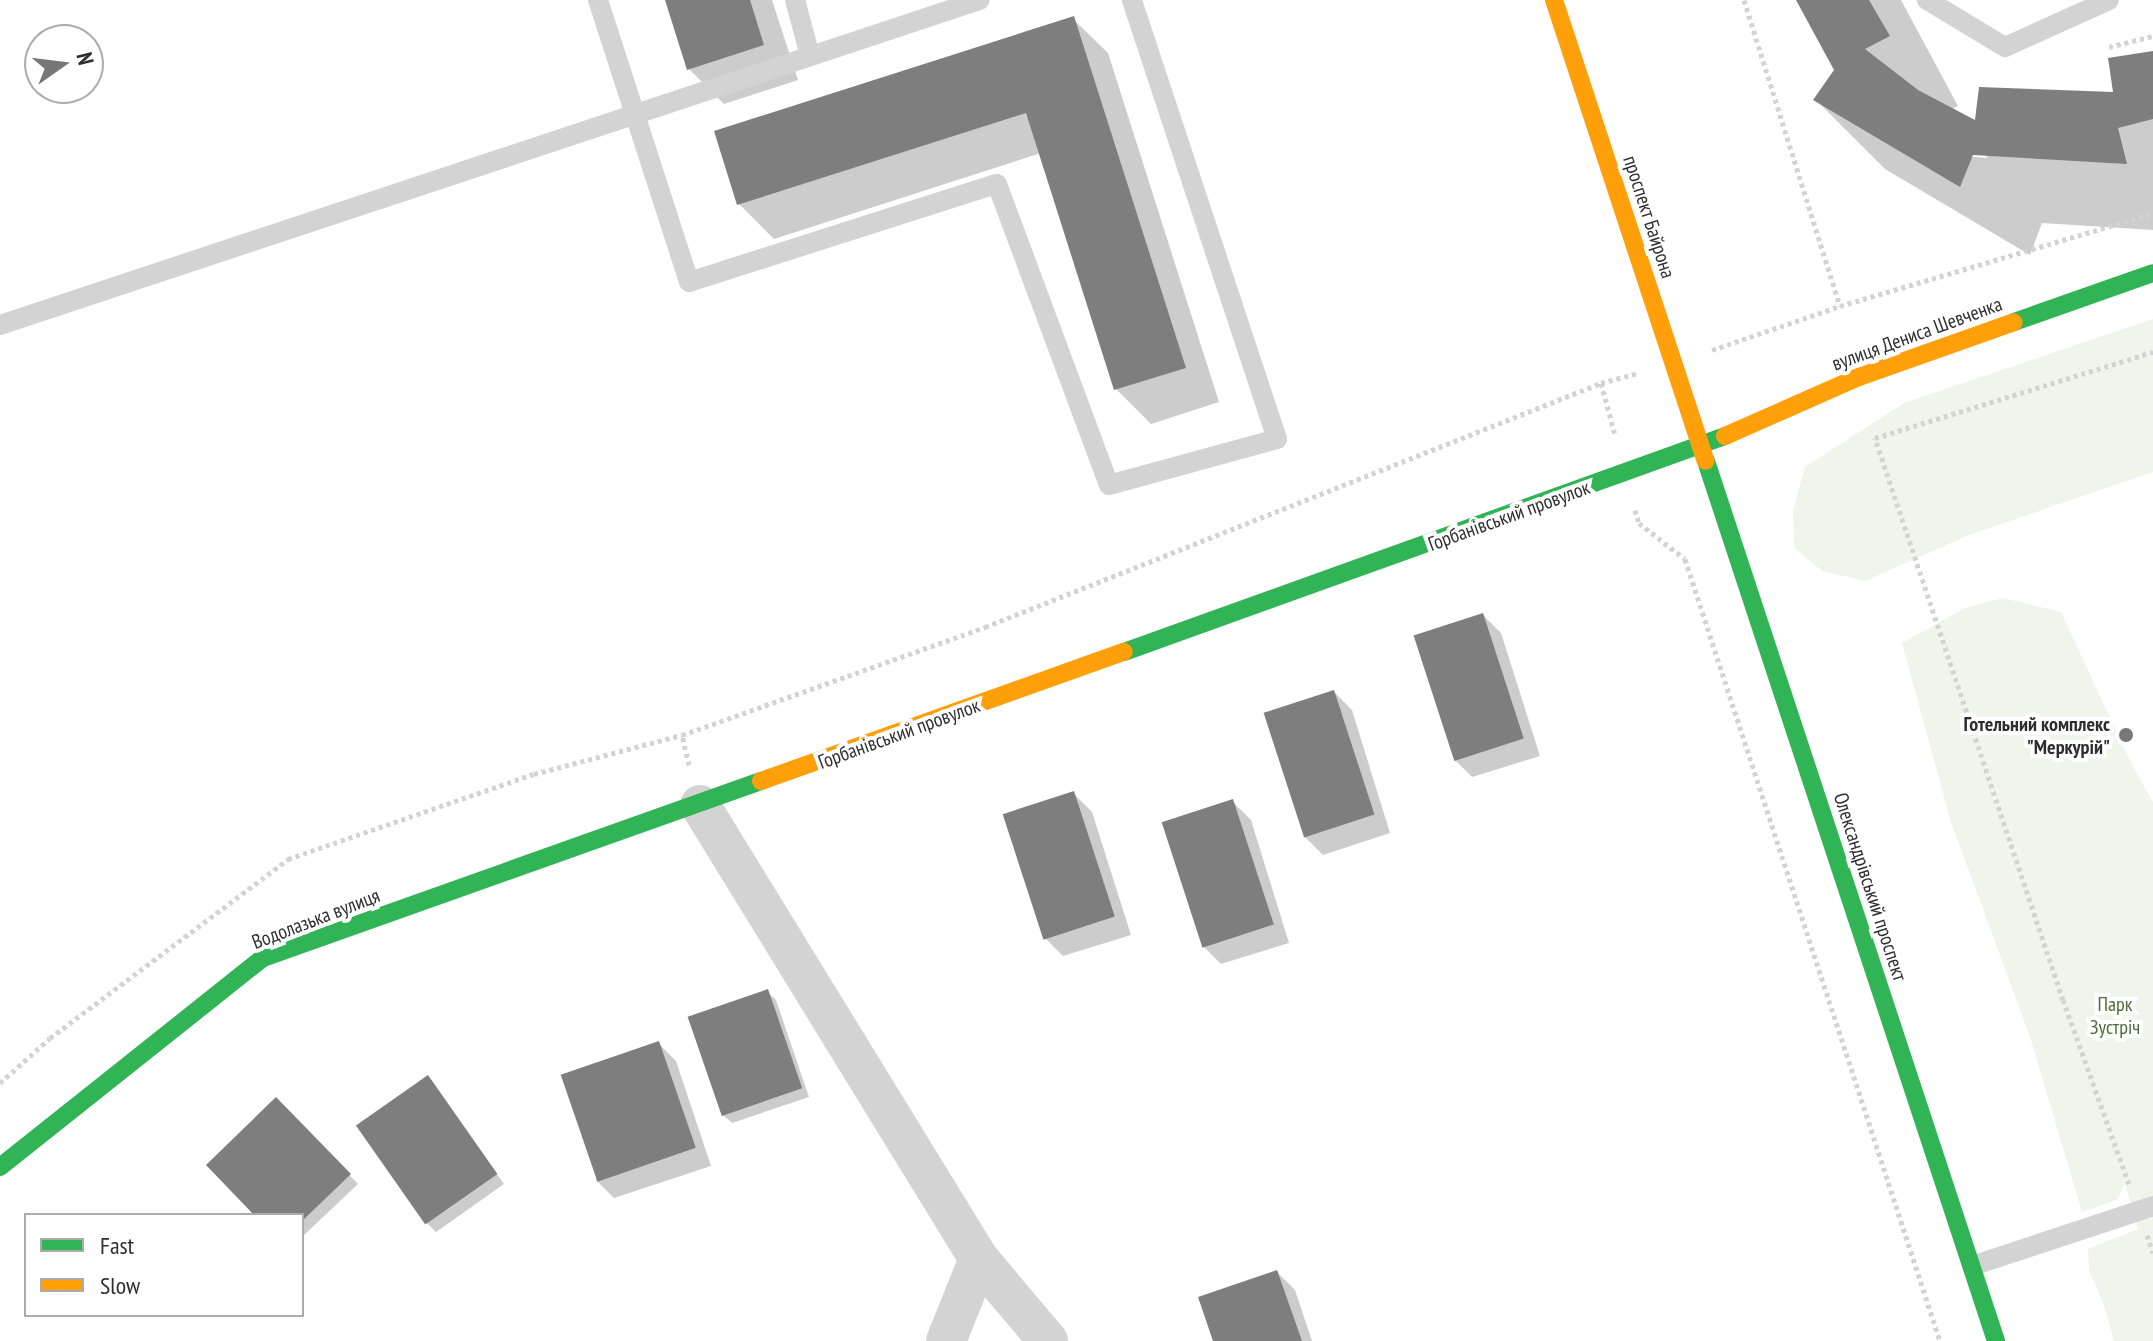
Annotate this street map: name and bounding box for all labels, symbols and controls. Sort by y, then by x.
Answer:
north arrow [24,24,104,104]
text: N [70,50,100,68]
street label: проспект Байрона [1618,152,1680,282]
street label: вулиця Дениса Шевченка [1829,292,2005,376]
street label: Горбанівський провулок [1425,476,1593,556]
street label: Горбанівський провулок [815,694,983,774]
place label: Готельний комплекс "Меркурій" [1964,712,2110,759]
marker: Готельний комплекс "Меркурій" [2117,726,2135,744]
street label: Олександрівський проспект [1828,790,1912,984]
street label: Водолазька вулиця [249,884,383,954]
park label: Парк Зустріч [2090,993,2140,1040]
legend [24,1213,304,1317]
text: Fast [100,1230,134,1261]
text: Slow [100,1270,140,1301]

